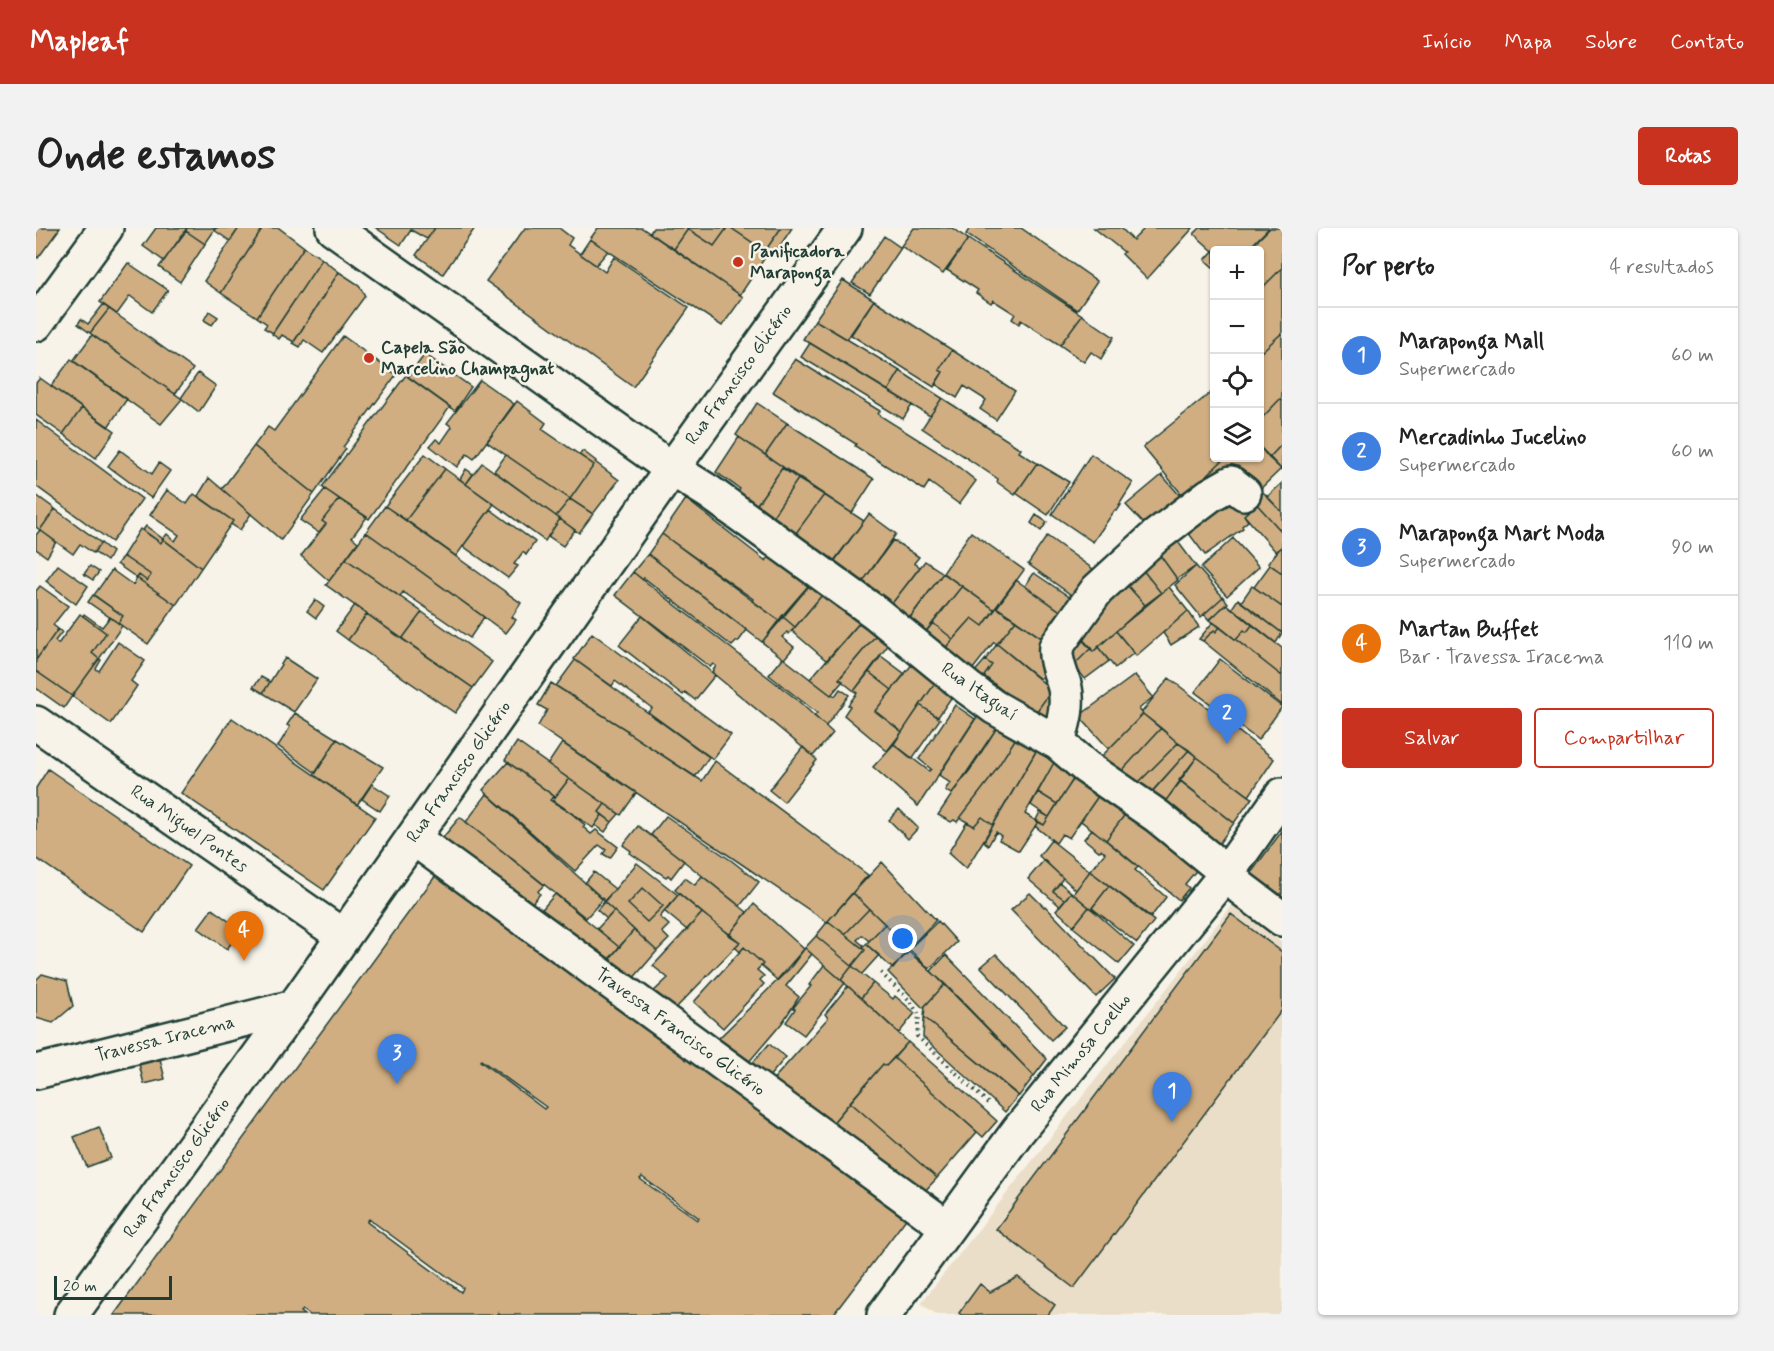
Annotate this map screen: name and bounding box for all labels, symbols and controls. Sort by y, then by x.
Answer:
text: Mapleaf [30,24,129,61]
text: Início [1422,28,1472,56]
text: Mapa [1505,28,1552,56]
text: Sobre [1585,28,1637,56]
text: Contato [1670,28,1744,56]
button: Rotas [1638,127,1738,185]
text: Onde estamos [36,129,276,184]
place label: Panificadora Maraponga [750,240,845,287]
map controls [1210,246,1264,462]
button: + [1210,246,1264,300]
text: Por perto [1342,250,1435,284]
text: 4 resultados [1610,254,1714,281]
marker: Panificadora Maraponga [731,255,745,269]
street label: Rua Francisco Glicério [680,300,798,450]
button: − [1210,300,1264,354]
text: Maraponga Mall [1399,328,1544,356]
place label: Capela São Marcelino Champagnat [381,336,554,383]
text: 1 [1357,342,1366,369]
text: 60 m [1671,342,1714,369]
marker: Capela São Marcelino Champagnat [362,351,376,365]
button: locate [1210,354,1264,408]
text: Supermercado [1399,356,1515,383]
button: layers [1210,408,1264,462]
text: Mercadinho Jucelino [1399,424,1587,452]
text: 2 [1357,438,1366,465]
text: 60 m [1671,438,1714,465]
text: Supermercado [1399,452,1515,479]
text: Maraponga Mart Moda [1399,520,1605,548]
text: 3 [1357,534,1366,561]
text: 90 m [1671,534,1714,561]
text: Supermercado [1399,548,1515,575]
text: Martan Buffet [1399,616,1538,644]
text: 4 [1356,630,1367,657]
text: 110 m [1663,630,1714,657]
text: Bar · Travessa Iracema [1399,644,1604,671]
street label: Rua Itaguaí [935,657,1022,729]
pin: 2 [1208,694,1246,744]
street label: Rua Francisco Glicério [401,696,517,848]
button: Salvar [1342,708,1522,768]
button: Compartilhar [1534,708,1714,768]
street label: Rua Miguel Pontes [124,780,253,880]
pin: 4 [224,912,264,961]
your location [888,924,917,953]
street label: Travessa Francisco Glicério [590,962,770,1102]
street label: Rua Mimosa Coelho [1026,988,1137,1118]
street label: Travessa Iracema [93,1010,237,1068]
pin: 3 [378,1034,416,1084]
pin: 1 [1152,1072,1192,1122]
street label: Rua Francisco Glicério [118,1093,236,1243]
scale bar [54,1273,172,1300]
text: 20 m [63,1276,97,1297]

